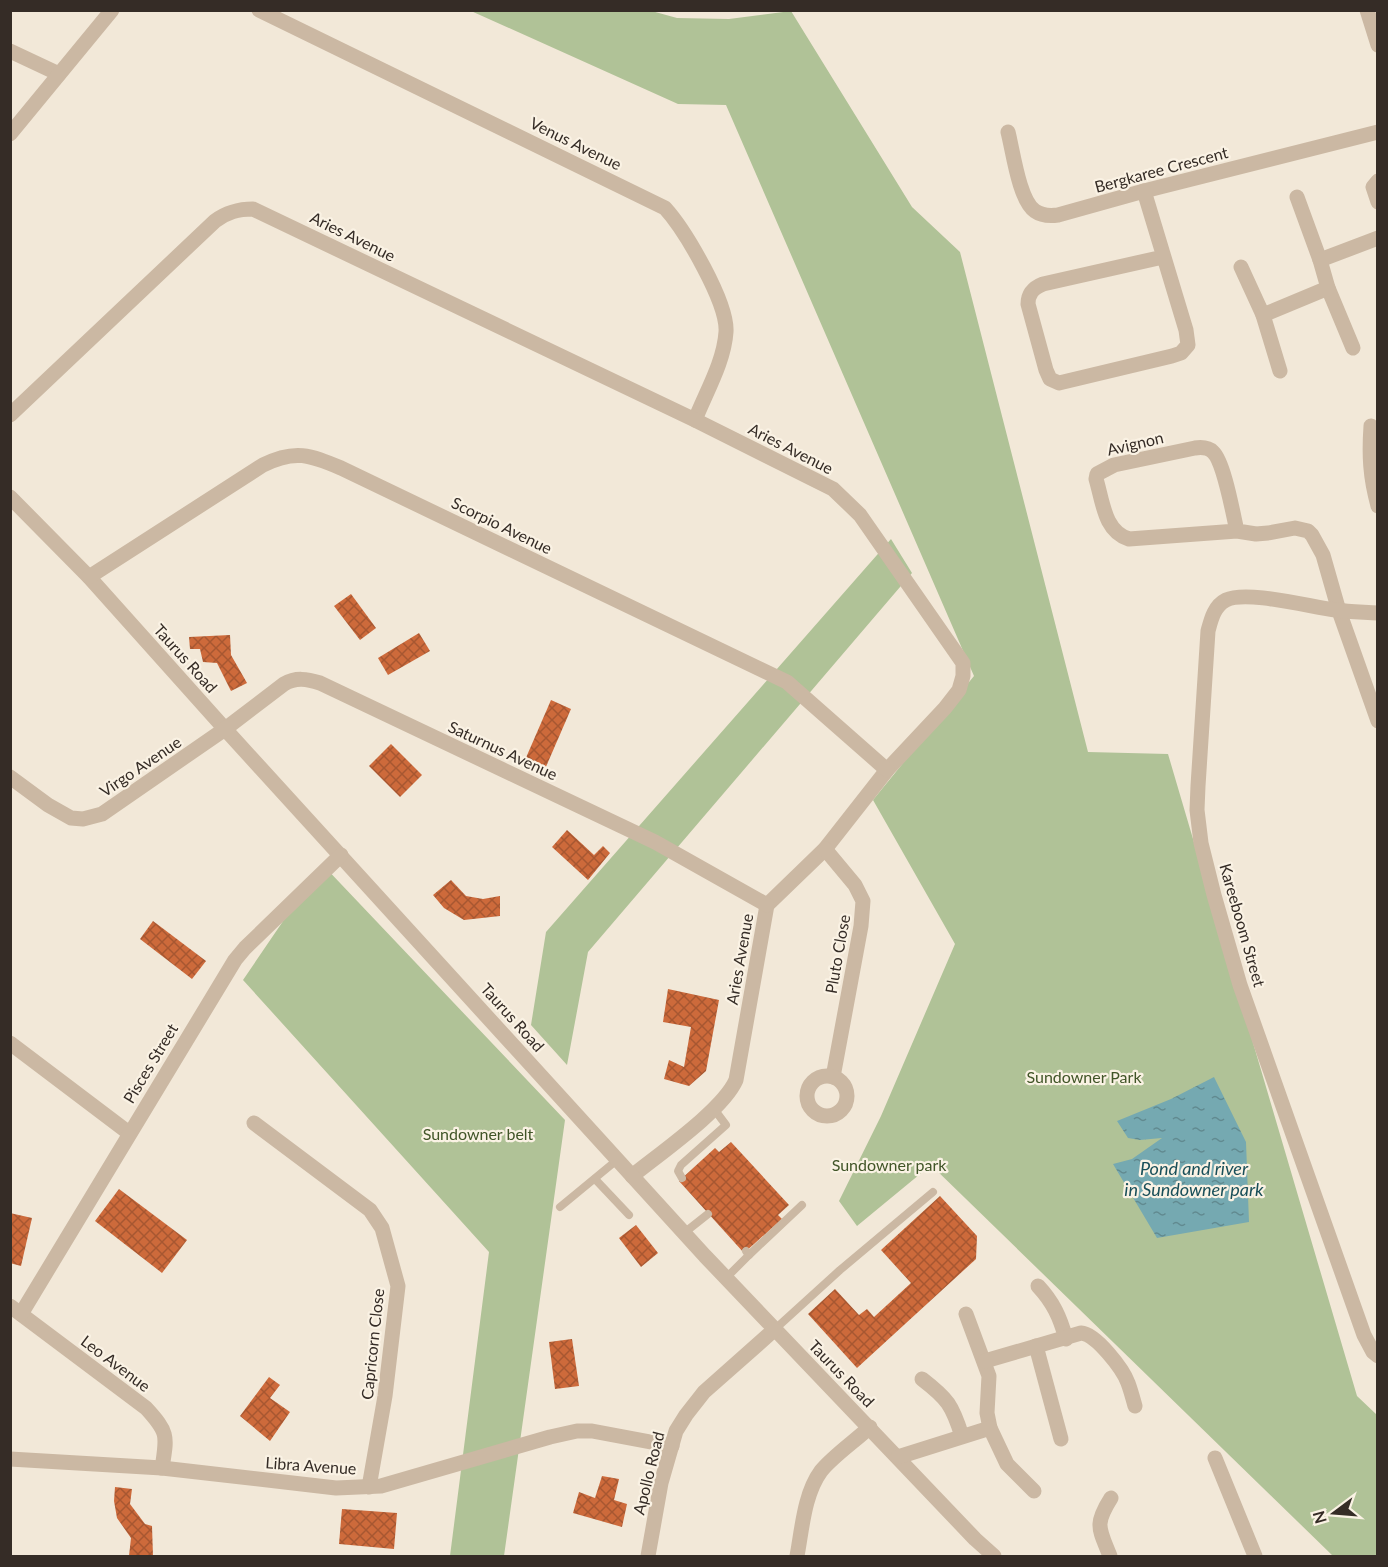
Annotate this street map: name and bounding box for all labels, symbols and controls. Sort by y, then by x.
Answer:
street label: Venus Avenue [527,113,625,173]
street label: Bergkaree Crescent [1092,142,1230,196]
street label: Aries Avenue [307,207,399,265]
street label: Aries Avenue [746,419,836,477]
street label: Avignon [1105,427,1165,459]
street label: Scorpio Avenue [449,492,555,558]
street label: Taurus Road [150,620,222,696]
street label: Saturnus Avenue [445,716,561,784]
street label: Virgo Avenue [96,732,184,800]
street label: Kareeboom Street [1216,861,1270,989]
street label: Aries Avenue [722,912,756,1006]
street label: Pluto Close [821,913,853,995]
street label: Taurus Road [477,979,549,1055]
street label: Pisces Street [119,1020,181,1106]
park label: Sundowner Park [1026,1067,1142,1086]
park label: Sundowner belt [423,1124,534,1143]
park label: Sundowner park [832,1155,947,1174]
water label: Pond and river in Sundowner park [1124,1157,1264,1200]
street label: Capricorn Close [357,1288,387,1400]
street label: Leo Avenue [78,1331,154,1395]
street label: Taurus Road [805,1336,879,1410]
street label: Apollo Road [628,1429,668,1517]
street label: Libra Avenue [265,1452,357,1478]
north arrow [1304,1483,1364,1543]
text: N [1308,1509,1330,1526]

